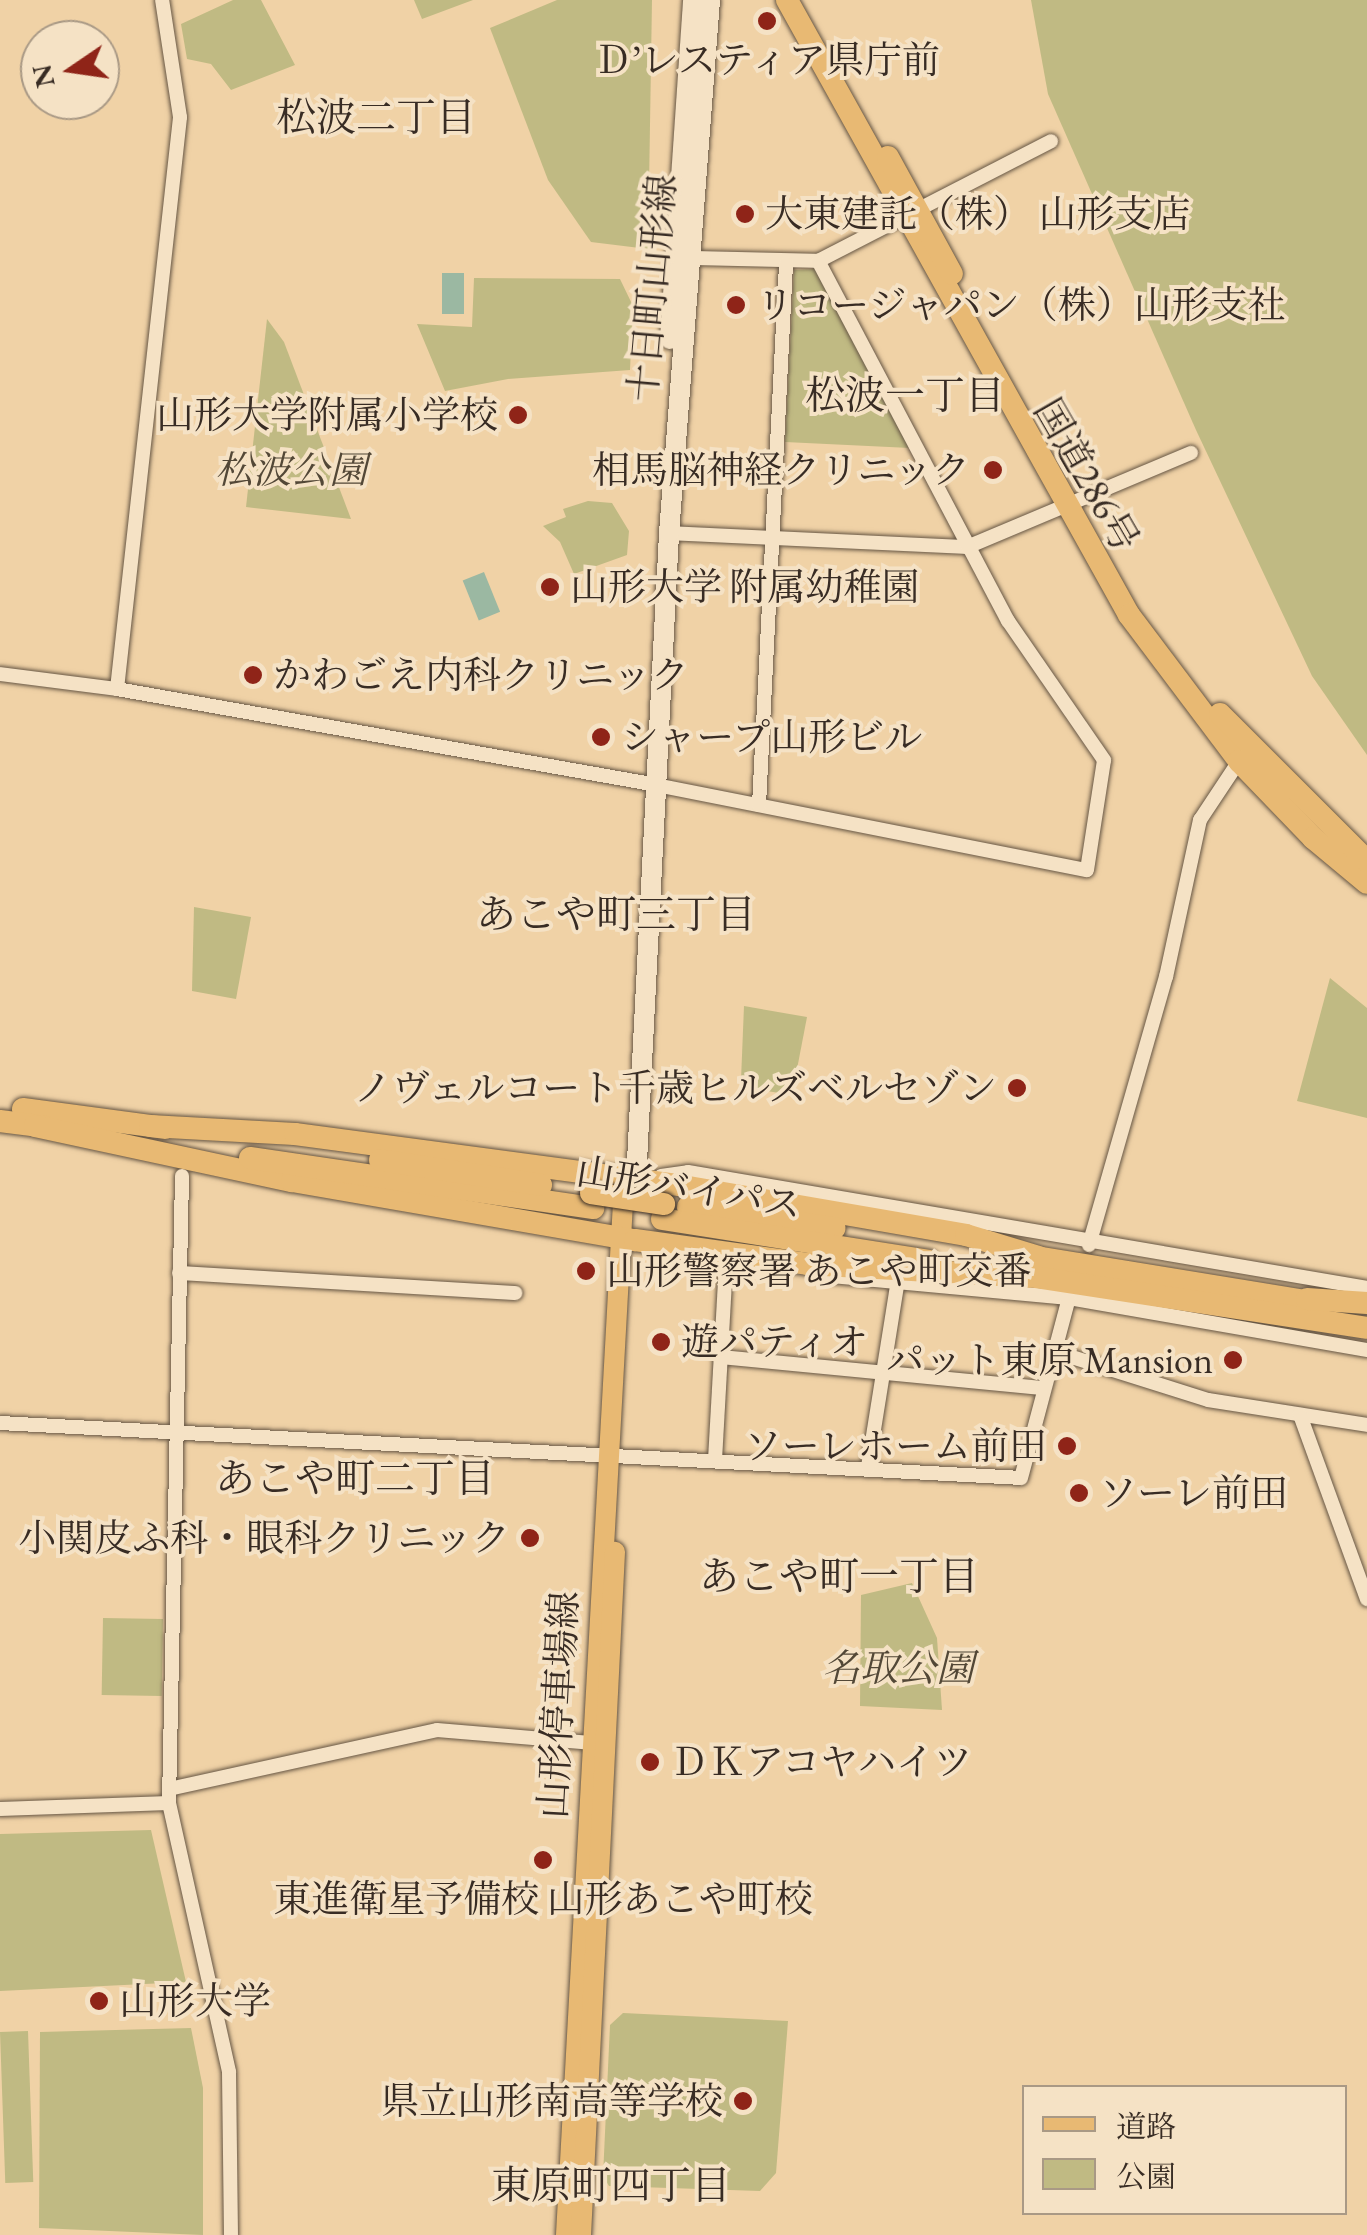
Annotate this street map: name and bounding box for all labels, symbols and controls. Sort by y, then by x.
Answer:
marker: Ｄ’レスティア県庁前 [756,10,778,32]
north arrow [20,20,120,120]
place label: Ｄ’レスティア県庁前 [591,37,943,83]
text: N [23,61,63,91]
district label: 松波二丁目 [276,93,476,141]
street label: 十日町山形線 [619,172,685,404]
place label: 大東建託（株） 山形支店 [765,191,1191,237]
marker: 大東建託（株） 山形支店 [734,203,756,225]
place label: リコージャパン（株）山形支社 [756,282,1288,328]
marker: リコージャパン（株）山形支社 [725,294,747,316]
district label: 松波一丁目 [805,371,1005,419]
street label: 国道286号 [1025,391,1149,559]
place label: 山形大学附属小学校 [156,392,498,438]
marker: 山形大学附属小学校 [507,404,529,426]
park label: 松波公園 [215,447,367,493]
place label: 相馬脳神経クリニック [590,447,970,493]
marker: 相馬脳神経クリニック [980,457,1006,483]
place label: 山形大学 附属幼稚園 [570,564,920,610]
marker: 山形大学 附属幼稚園 [539,576,561,598]
place label: かわごえ内科クリニック [273,652,691,698]
marker: かわごえ内科クリニック [242,664,264,686]
place label: シャープ山形ビル [621,714,925,760]
marker: シャープ山形ビル [590,726,612,748]
district label: あこや町三丁目 [476,890,756,938]
place label: ノヴェルコート千歳ヒルズベルセゾン [351,1065,997,1111]
marker: ノヴェルコート千歳ヒルズベルセゾン [1006,1077,1028,1099]
street label: 山形バイパス [573,1148,805,1228]
place label: 山形警察署 あこや町交番 [606,1248,1032,1294]
marker: 山形警察署 あこや町交番 [575,1260,597,1282]
place label: 遊パティオ [681,1319,871,1365]
marker: 遊パティオ [650,1331,672,1353]
place label: パット東原 Mansion [886,1337,1213,1383]
marker: パット東原 Mansion [1222,1349,1244,1371]
place label: ソーレホーム前田 [743,1423,1047,1469]
marker: ソーレホーム前田 [1056,1435,1078,1457]
district label: あこや町二丁目 [215,1454,495,1502]
place label: ソーレ前田 [1099,1470,1289,1516]
marker: ソーレ前田 [1068,1482,1090,1504]
place label: 小関皮ふ科・眼科クリニック [16,1515,510,1561]
marker: 小関皮ふ科・眼科クリニック [519,1527,541,1549]
district label: あこや町一丁目 [699,1552,979,1600]
street label: 山形停車場線 [529,1590,587,1820]
park label: 名取公園 [822,1645,974,1691]
place label: ＤＫアコヤハイツ [670,1739,974,1785]
marker: ＤＫアコヤハイツ [639,1751,661,1773]
marker: 東進衛星予備校 山形あこや町校 [532,1849,554,1871]
place label: 東進衛星予備校 山形あこや町校 [273,1876,813,1922]
place label: 山形大学 [119,1978,271,2024]
marker: 山形大学 [88,1990,110,2012]
place label: 県立山形南高等学校 [381,2078,723,2124]
legend [1022,2085,1347,2215]
marker: 県立山形南高等学校 [732,2090,754,2112]
text: 道路 [1116,2107,1176,2146]
text: 公園 [1116,2157,1176,2196]
district label: 東原町四丁目 [491,2161,731,2209]

